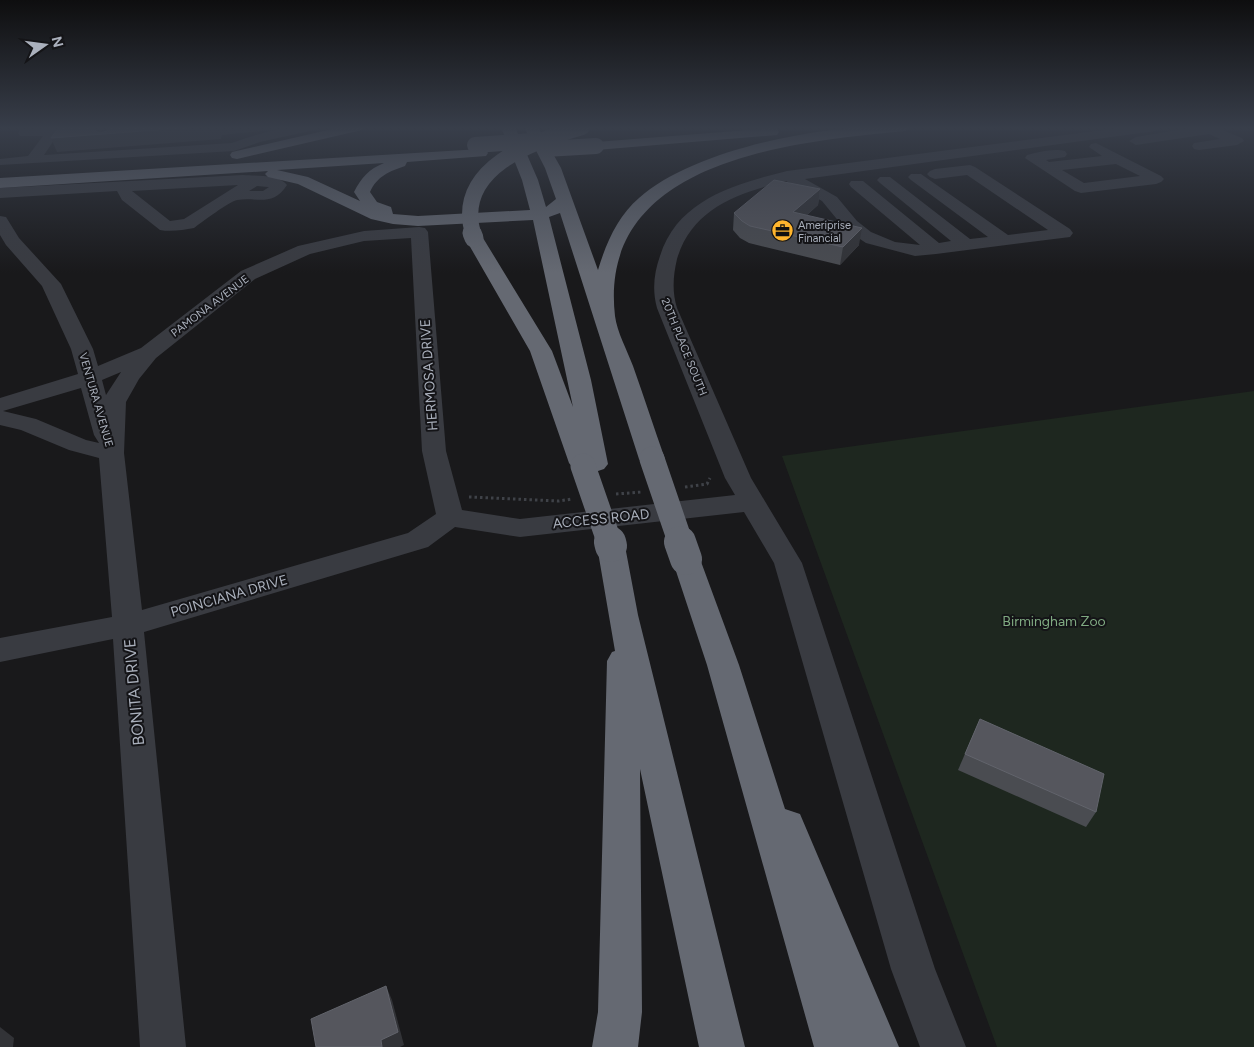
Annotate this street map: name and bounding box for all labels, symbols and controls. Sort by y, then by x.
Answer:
north arrow [20,20,70,70]
text: N [48,35,67,49]
office icon: Ameriprise Financial [770,219,794,243]
place label: Ameriprise Financial [798,219,851,245]
street label: PAMONA AVENUE [168,272,252,340]
street label: 20TH PLACE SOUTH [658,296,710,398]
street label: HERMOSA DRIVE [417,319,441,431]
street label: VENTURA AVENUE [76,351,116,449]
street label: ACCESS ROAD [552,505,650,533]
street label: POINCIANA DRIVE [169,571,289,621]
park label: Birmingham Zoo [1002,613,1106,630]
street label: BONITA DRIVE [120,638,148,746]

